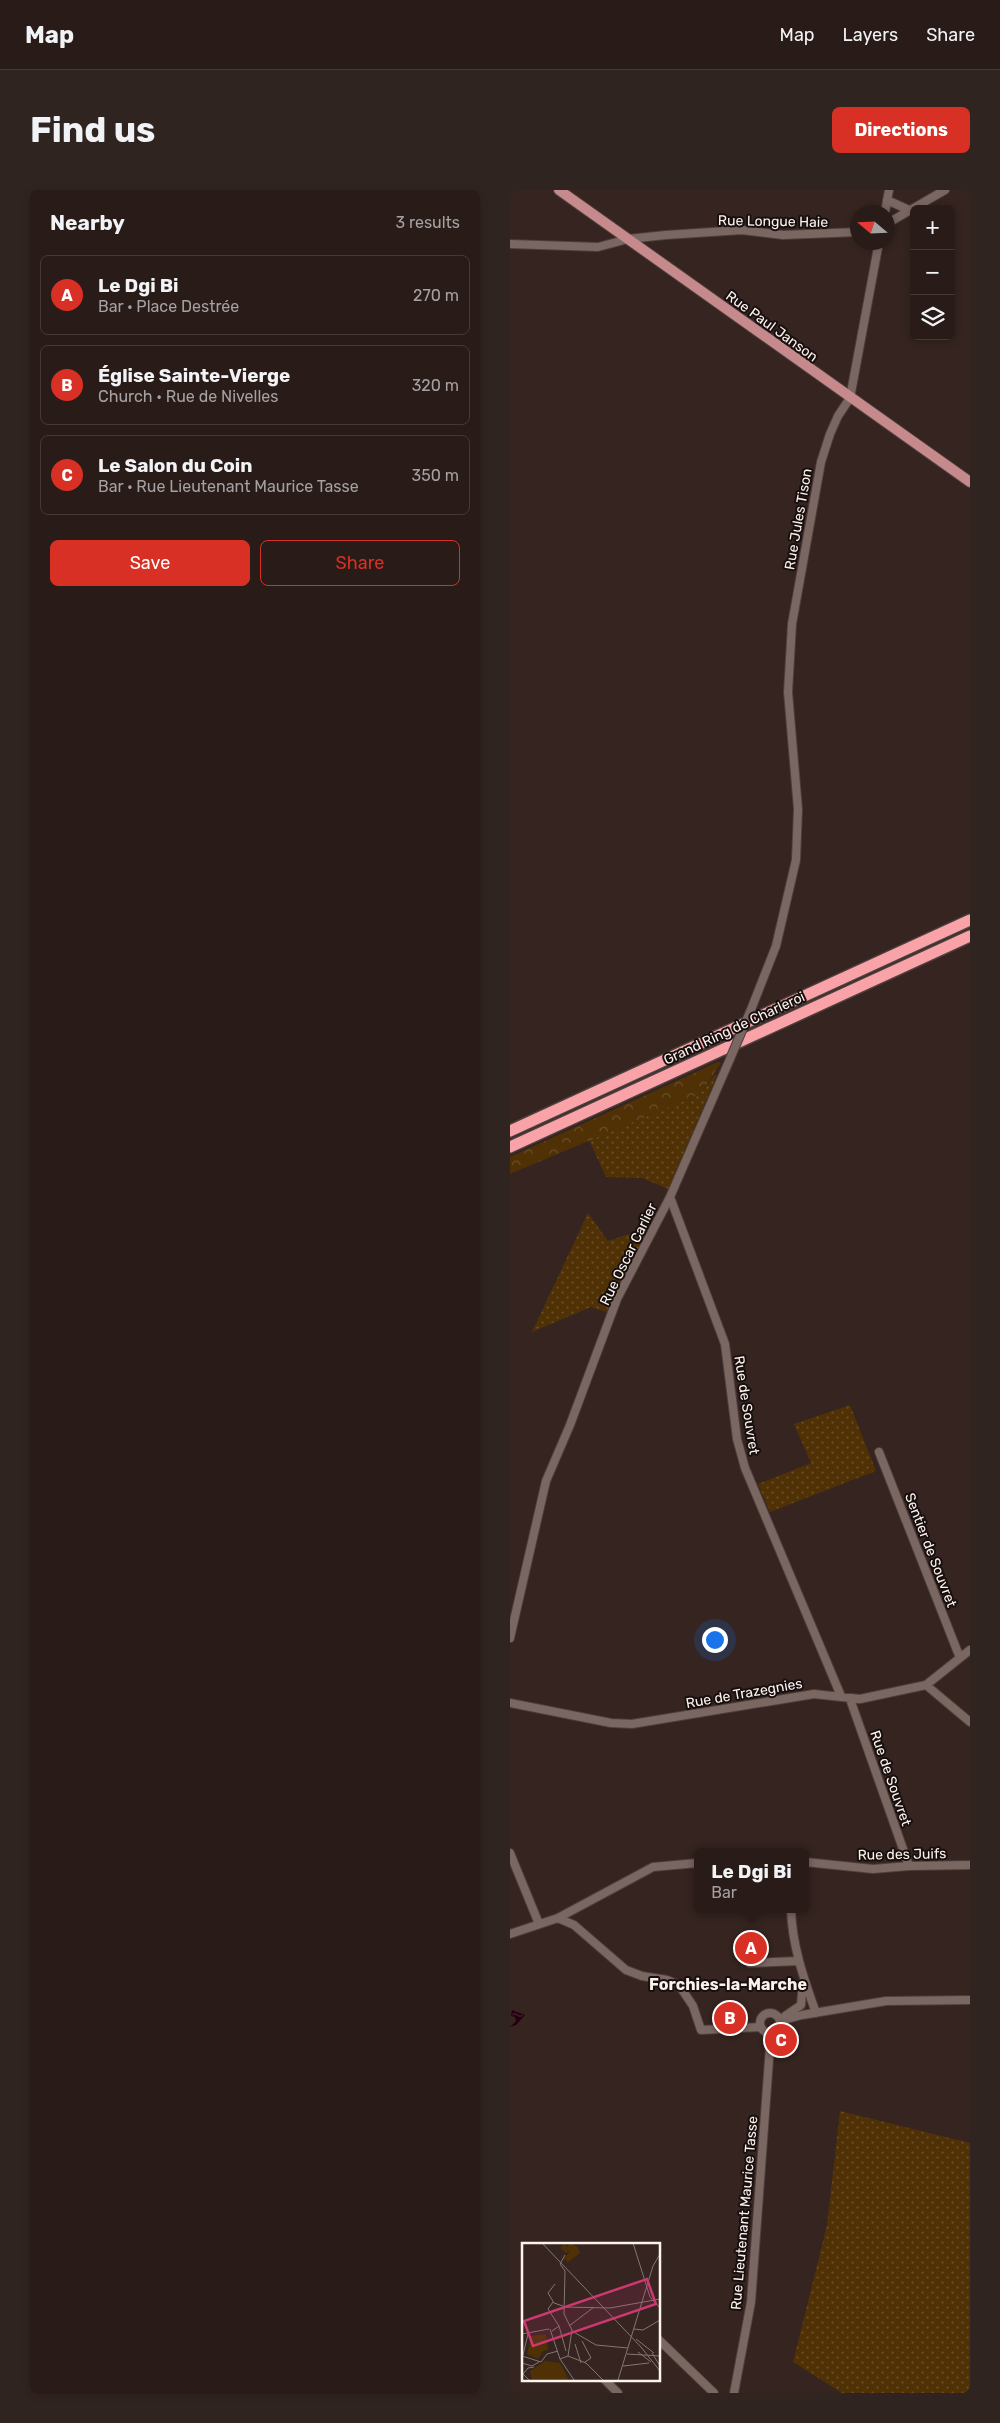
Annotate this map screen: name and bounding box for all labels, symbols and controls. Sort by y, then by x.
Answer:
text: Map [25,21,74,49]
text: Map [780,24,815,46]
text: Layers [843,24,898,46]
text: Share [926,24,975,46]
button: Directions [832,107,970,153]
text: Find us [30,109,155,151]
north arrow [850,205,895,250]
map controls [910,205,955,340]
button: + [910,205,955,250]
text: Nearby [50,210,125,235]
street label: Rue Longue Haie [718,212,828,231]
text: 3 results [395,213,460,232]
button: − [910,250,955,295]
text: Le Dgi Bi [98,274,179,297]
text: A [61,286,73,305]
text: 270 m [413,286,459,305]
street label: Rue Paul Janson [722,287,821,365]
button: layers [910,295,955,340]
text: Bar · Place Destrée [98,297,239,316]
text: Église Sainte-Vierge [98,364,290,387]
text: B [61,376,73,395]
text: 320 m [412,376,459,395]
text: Church · Rue de Nivelles [98,387,278,406]
text: Le Salon du Coin [98,454,253,477]
text: C [61,466,73,485]
text: 350 m [412,466,459,485]
street label: Rue Jules Tison [781,467,816,571]
text: Bar · Rue Lieutenant Maurice Tasse [98,477,359,496]
button: Save [50,540,250,586]
button: Share [260,540,460,586]
street label: Grand Ring de Charleroi [661,988,808,1069]
street label: Rue Oscar Carlier [596,1200,661,1308]
street label: Rue de Souvret [730,1354,763,1456]
street label: Sentier de Souvret [901,1491,960,1610]
your location [702,1627,728,1653]
street label: Rue de Trazegnies [684,1675,804,1712]
street label: Rue de Souvret [866,1728,915,1829]
street label: Rue des Juifs [857,1845,947,1864]
popup [694,1848,809,1913]
text: Le Dgi Bi [711,1860,792,1883]
text: Bar [711,1883,737,1902]
pin: A [735,1929,767,1967]
district label: Forchies-la-Marche [649,1975,807,1994]
pin: B [714,1999,746,2037]
pin: C [765,2021,797,2059]
street label: Rue Lieutenant Maurice Tasse [728,2115,761,2311]
inset map [522,2243,660,2380]

